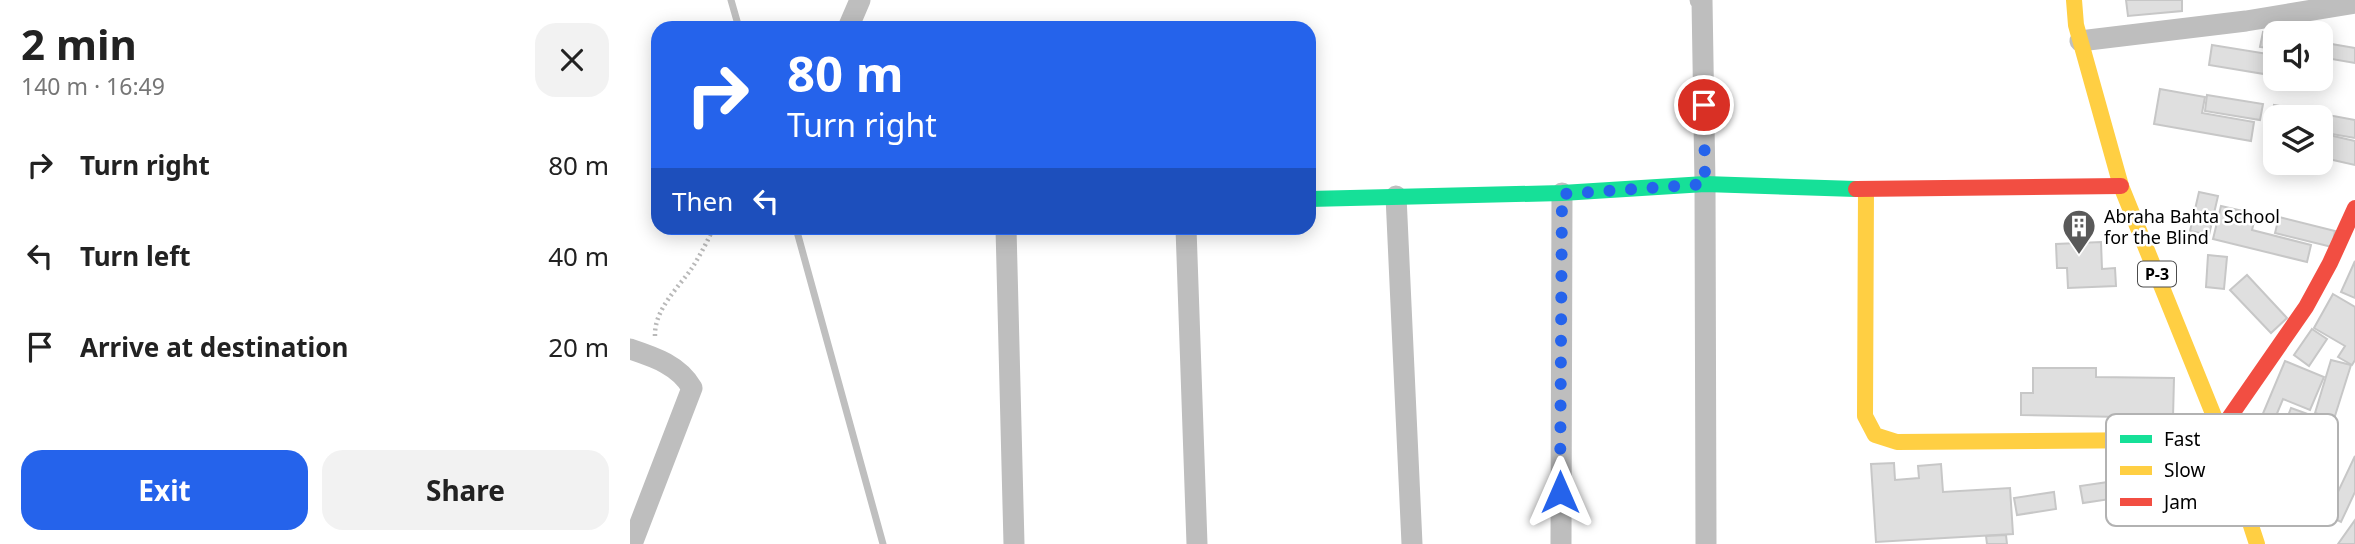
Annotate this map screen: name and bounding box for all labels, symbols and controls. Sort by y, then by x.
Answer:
text: 2 min [21,15,137,72]
map controls [2263,21,2333,175]
button: sound [2263,21,2333,91]
button: close [535,23,609,97]
text: 80 m [787,40,904,106]
icon: right [672,49,763,140]
text: 140 m · 16:49 [21,70,165,102]
pin [1674,75,1734,135]
icon: arrive [1685,86,1723,124]
text: Turn right [787,103,937,146]
button: layers [2263,105,2333,175]
icon: right [21,146,59,184]
text: Turn right [80,147,210,183]
text: 80 m [548,147,609,183]
icon: left [747,182,785,220]
text: Then [672,183,733,219]
place label: Abraha Bahta School for the Blind [2104,204,2280,249]
building icon: Abraha Bahta School for the Blind [2060,207,2098,256]
icon: left [21,237,59,275]
text: Turn left [80,238,191,274]
text: 40 m [548,238,609,274]
road number: P-3 [2138,262,2176,286]
icon: arrive [21,328,59,366]
text: Arrive at destination [80,329,349,365]
text: 20 m [548,329,609,365]
legend [2106,414,2338,526]
text: Fast [2164,426,2201,452]
button: Exit [21,450,308,530]
button: Share [322,450,609,530]
position arrow [1523,455,1597,529]
text: Slow [2164,457,2205,483]
text: Jam [2162,489,2198,515]

